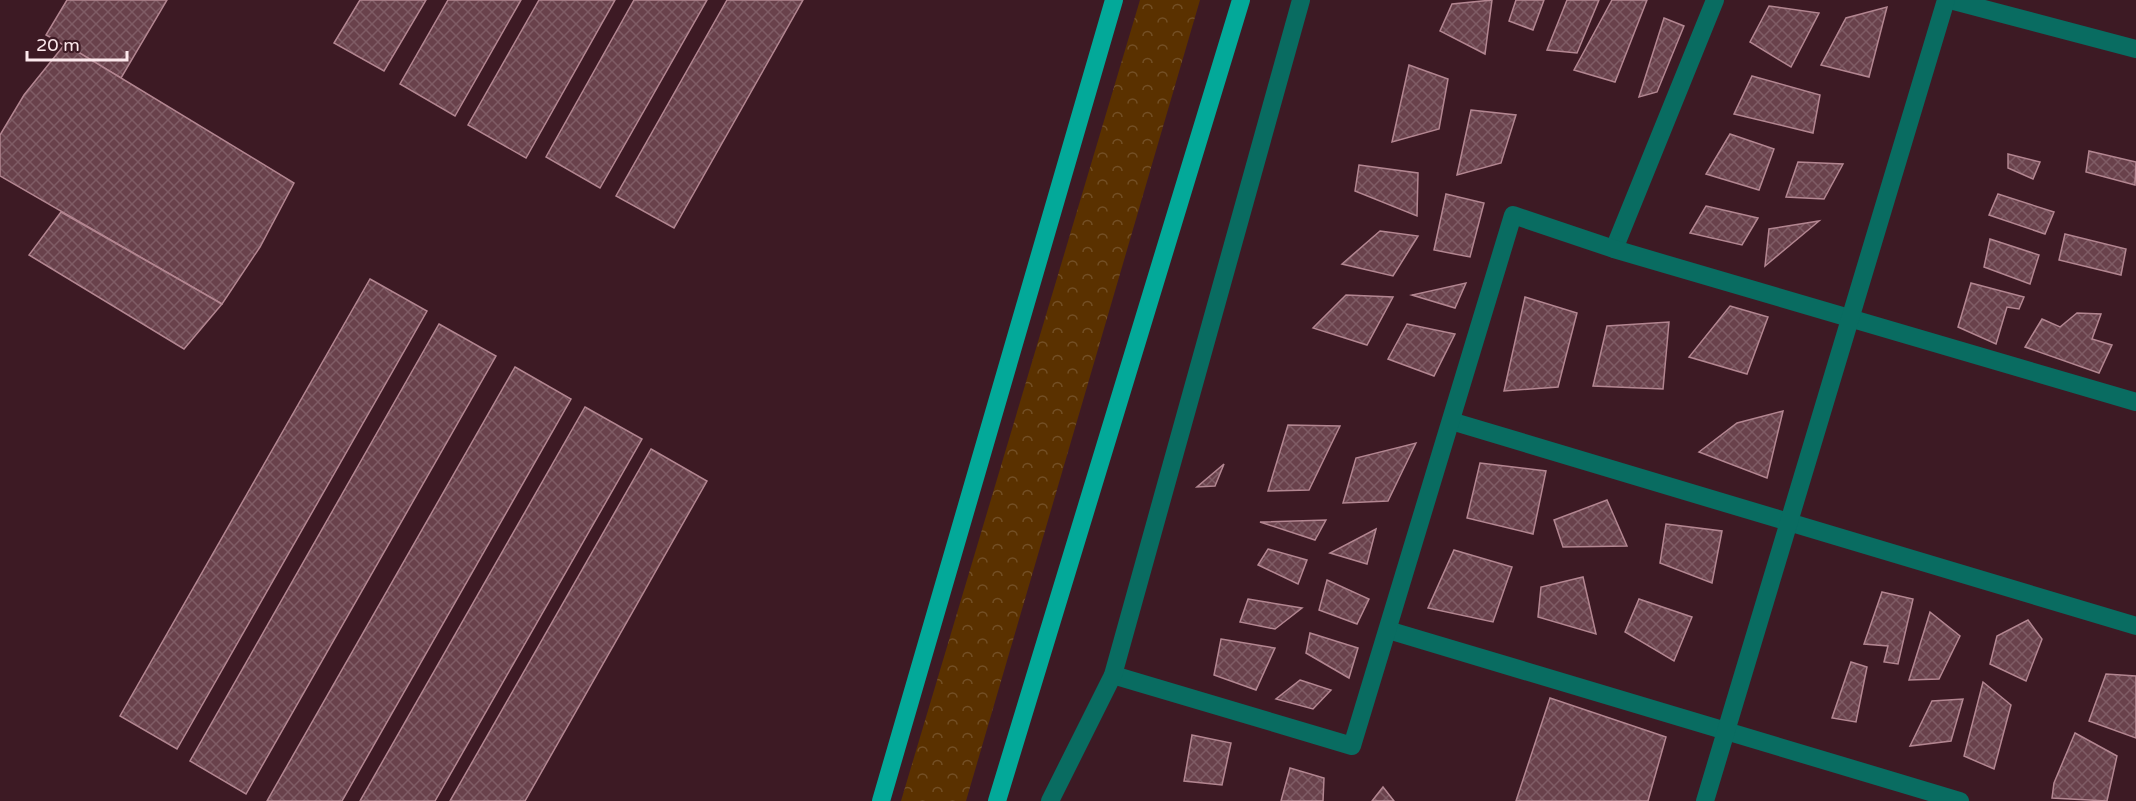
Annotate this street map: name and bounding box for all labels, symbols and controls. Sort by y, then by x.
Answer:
scale bar [27,24,128,62]
text: 20 m [36,34,80,56]

